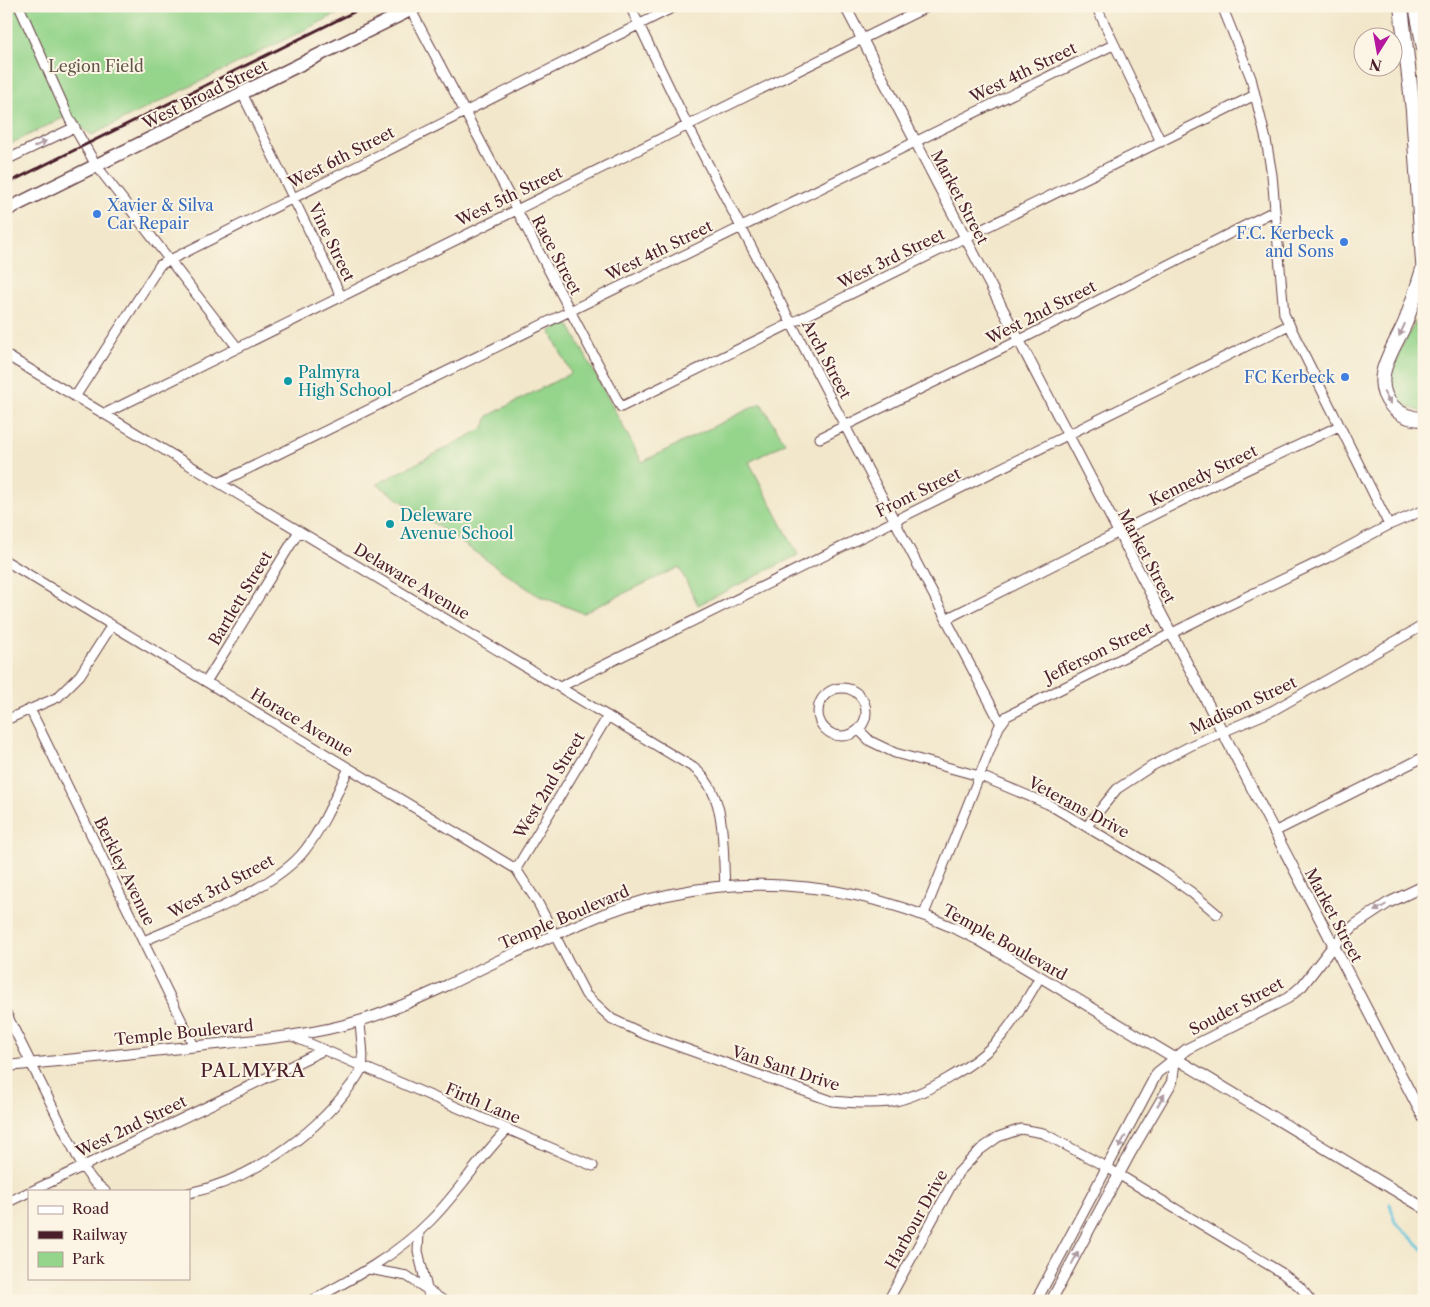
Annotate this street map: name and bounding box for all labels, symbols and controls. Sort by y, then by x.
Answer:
north arrow [1352,28,1402,78]
street label: West 4th Street [965,37,1080,107]
street label: West Broad Street [138,55,271,133]
text: N [1368,55,1383,75]
park label: Legion Field [48,56,144,76]
street label: West 6th Street [284,121,398,193]
one-way arrow [33,139,48,148]
street label: Market Street [927,146,993,248]
street label: West 5th Street [452,161,566,231]
place label: Xavier & Silva Car Repair [106,195,214,233]
street label: Vine Street [304,199,360,285]
marker: Xavier & Silva Car Repair [91,208,103,220]
street label: Race Street [528,212,586,298]
street label: West 4th Street [601,215,716,285]
street label: West 3rd Street [833,223,948,293]
place label: F.C. Kerbeck and Sons [1236,223,1335,261]
marker: F.C. Kerbeck and Sons [1338,236,1350,248]
street label: West 2nd Street [982,276,1100,349]
street label: Arch Street [797,315,856,402]
one-way arrow [1397,323,1405,337]
place label: Palmyra High School [298,362,392,400]
place label: FC Kerbeck [1244,367,1336,387]
marker: FC Kerbeck [1339,371,1351,383]
marker: Palmyra High School [282,375,294,387]
one-way arrow [1383,391,1392,405]
street label: Kennedy Street [1146,440,1261,510]
street label: Front Street [872,463,964,521]
place label: Deleware Avenue School [399,505,514,543]
street label: Market Street [1114,505,1180,607]
marker: Deleware Avenue School [384,518,396,530]
street label: Delaware Avenue [350,538,474,624]
street label: Bartlett Street [204,547,276,649]
street label: Jefferson Street [1038,617,1155,688]
street label: Madison Street [1186,671,1300,738]
street label: Horace Avenue [247,684,357,760]
street label: West 2nd Street [509,728,589,843]
street label: Veterans Drive [1024,771,1133,842]
street label: Berkley Avenue [90,813,160,929]
street label: West 3rd Street [164,850,277,923]
street label: Market Street [1301,864,1367,966]
street label: Temple Boulevard [496,880,632,953]
street label: Temple Boulevard [939,899,1071,985]
one-way arrow [1374,903,1387,912]
street label: Souder Street [1185,973,1287,1039]
street label: Temple Boulevard [114,1015,255,1049]
street label: Van Sant Drive [729,1041,843,1095]
district label: PALMYRA [200,1059,306,1082]
street label: Firth Lane [442,1078,524,1128]
street label: West 2nd Street [72,1090,190,1162]
one-way arrow [1157,1094,1166,1107]
one-way arrow [1117,1136,1126,1149]
street label: Harbour Drive [881,1166,952,1272]
legend [28,1190,190,1280]
text: Road [72,1199,109,1218]
text: Railway [72,1225,128,1244]
text: Park [72,1249,106,1268]
one-way arrow [1070,1251,1079,1265]

